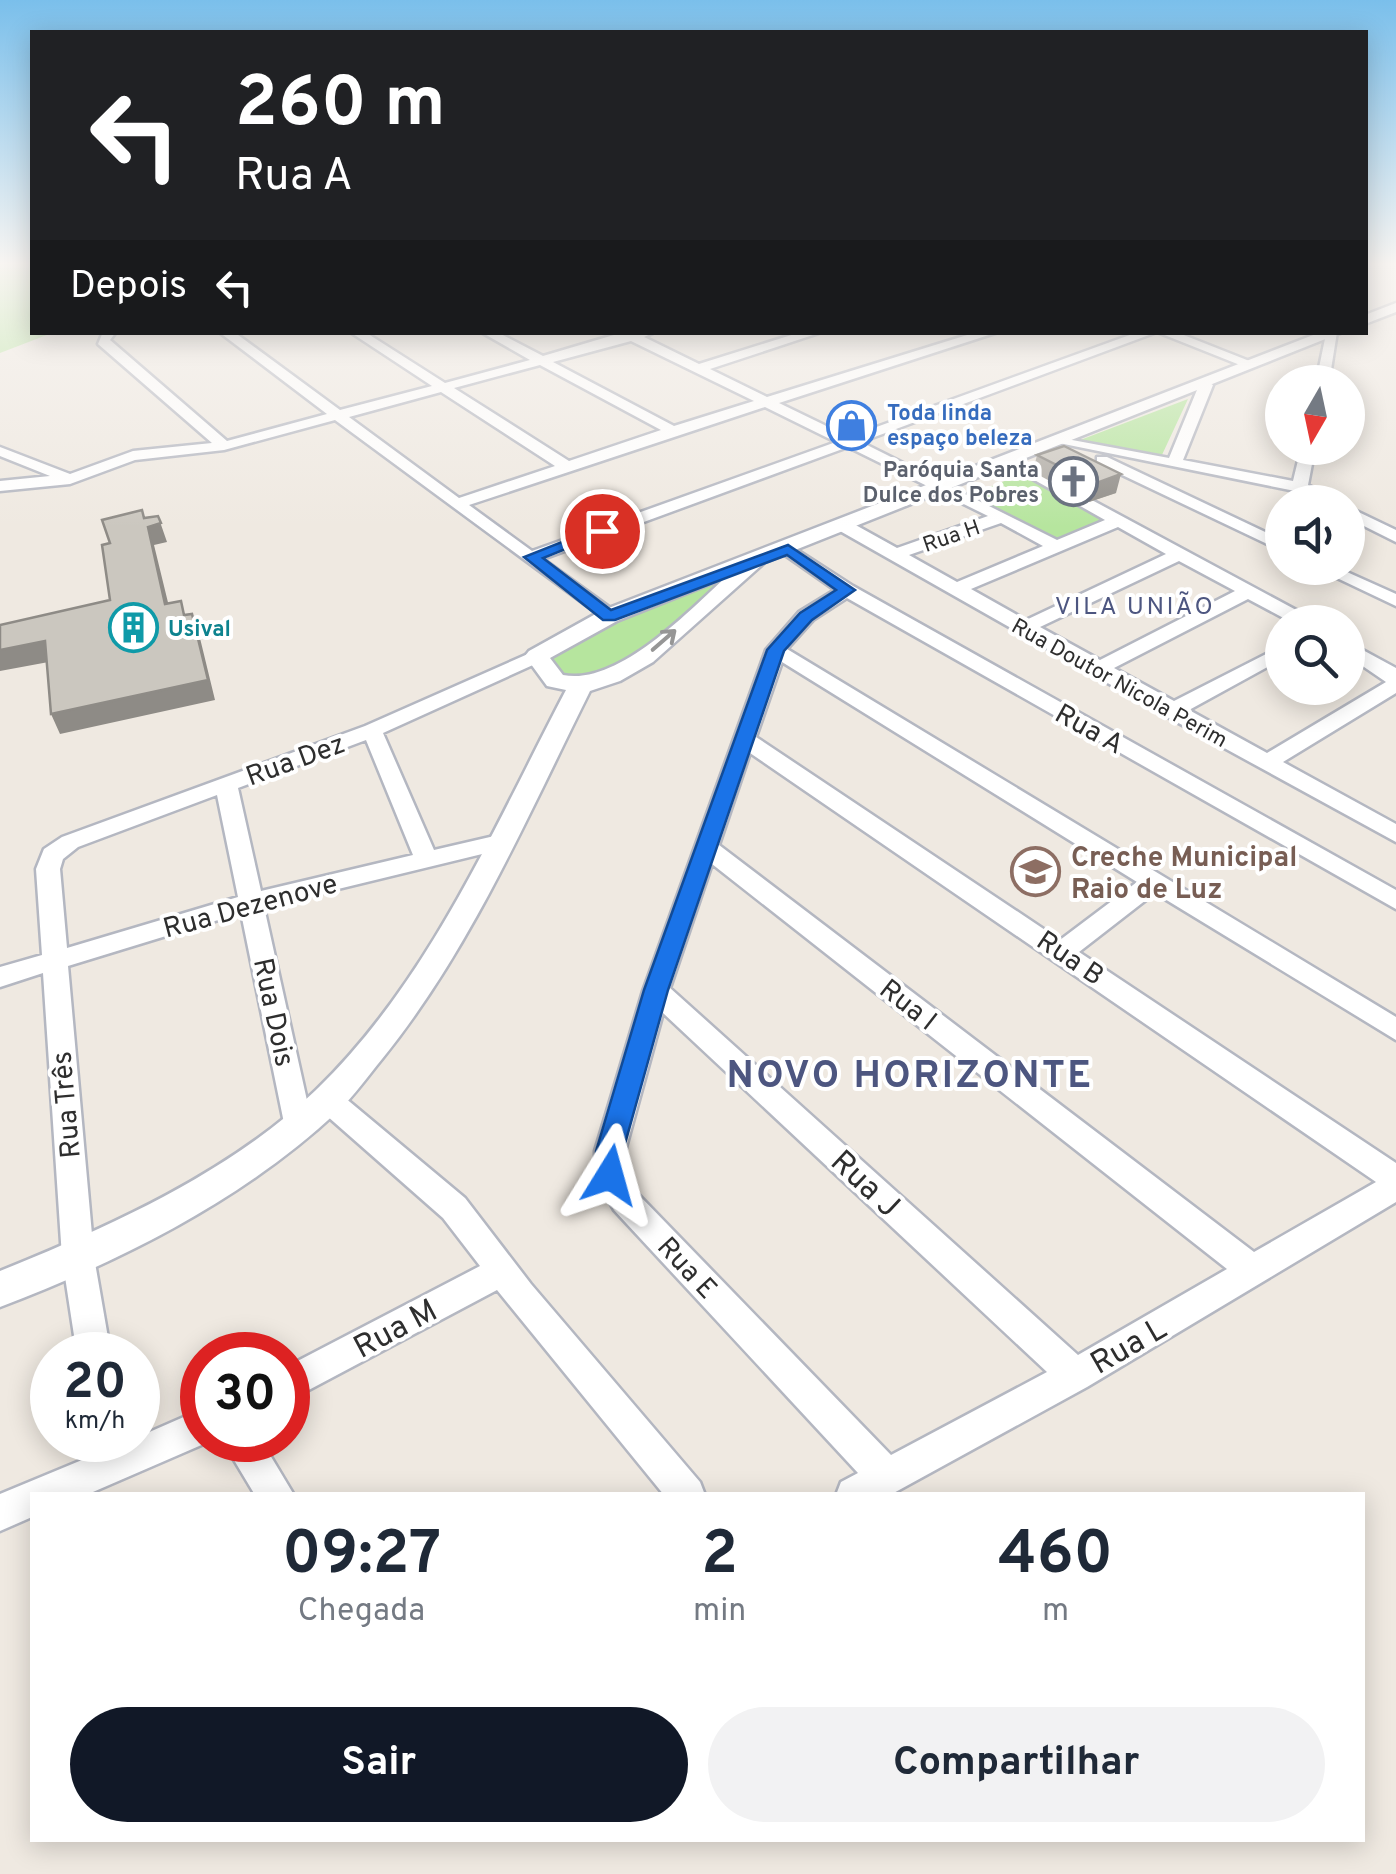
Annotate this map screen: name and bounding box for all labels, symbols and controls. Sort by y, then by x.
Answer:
text: 260 m [235,62,446,151]
icon: left [70,70,200,200]
text: Rua A [235,149,353,206]
icon: left [207,260,262,315]
text: Depois [70,263,187,312]
north arrow [1265,365,1365,465]
map controls [1265,365,1365,705]
shop icon: Toda linda espaço beleza [826,399,878,451]
place label: Toda linda espaço beleza [887,401,1033,453]
church icon: Paróquia Santa Dulce dos Pobres [1048,456,1100,508]
place label: Paróquia Santa Dulce dos Pobres [863,458,1039,510]
button: sound [1265,485,1365,585]
pin [560,489,645,574]
icon: arrive [575,504,630,559]
street label: Rua H [920,515,984,560]
district label: VILA UNIÃO [1055,591,1215,624]
building icon: Usival [107,602,159,654]
button: search [1265,605,1365,705]
street label: Rua Doutor Nicola Perim [1006,614,1232,755]
place label: Usival [168,617,231,644]
one-way arrow [650,630,676,652]
street label: Rua A [1048,697,1129,764]
street label: Rua Dez [241,727,351,796]
place label: Creche Municipal Raio de Luz [1071,841,1297,909]
school or university icon: Creche Municipal Raio de Luz [1010,846,1062,898]
street label: Rua Dezenove [160,867,342,948]
street label: Rua B [1029,924,1110,995]
street label: Rua Dois [243,955,301,1070]
street label: Rua I [871,973,943,1040]
street label: Rua Três [45,1050,91,1160]
district label: NOVO HORIZONTE [727,1053,1093,1102]
position arrow [558,1123,662,1227]
street label: Rua J [821,1143,907,1227]
street label: Rua E [648,1230,724,1308]
street label: Rua M [348,1292,445,1369]
street label: Rua L [1084,1310,1175,1385]
speed limit sign: 30 [180,1332,310,1462]
text: 20 [63,1353,127,1416]
text: km/h [65,1406,125,1438]
text: 09:27 [282,1519,441,1595]
text: 2 [701,1519,738,1595]
text: 460 [998,1519,1113,1595]
text: Chegada [298,1592,425,1632]
text: min [693,1592,746,1632]
text: m [1042,1592,1069,1632]
button: Sair [70,1707,688,1822]
button: Compartilhar [708,1707,1325,1822]

